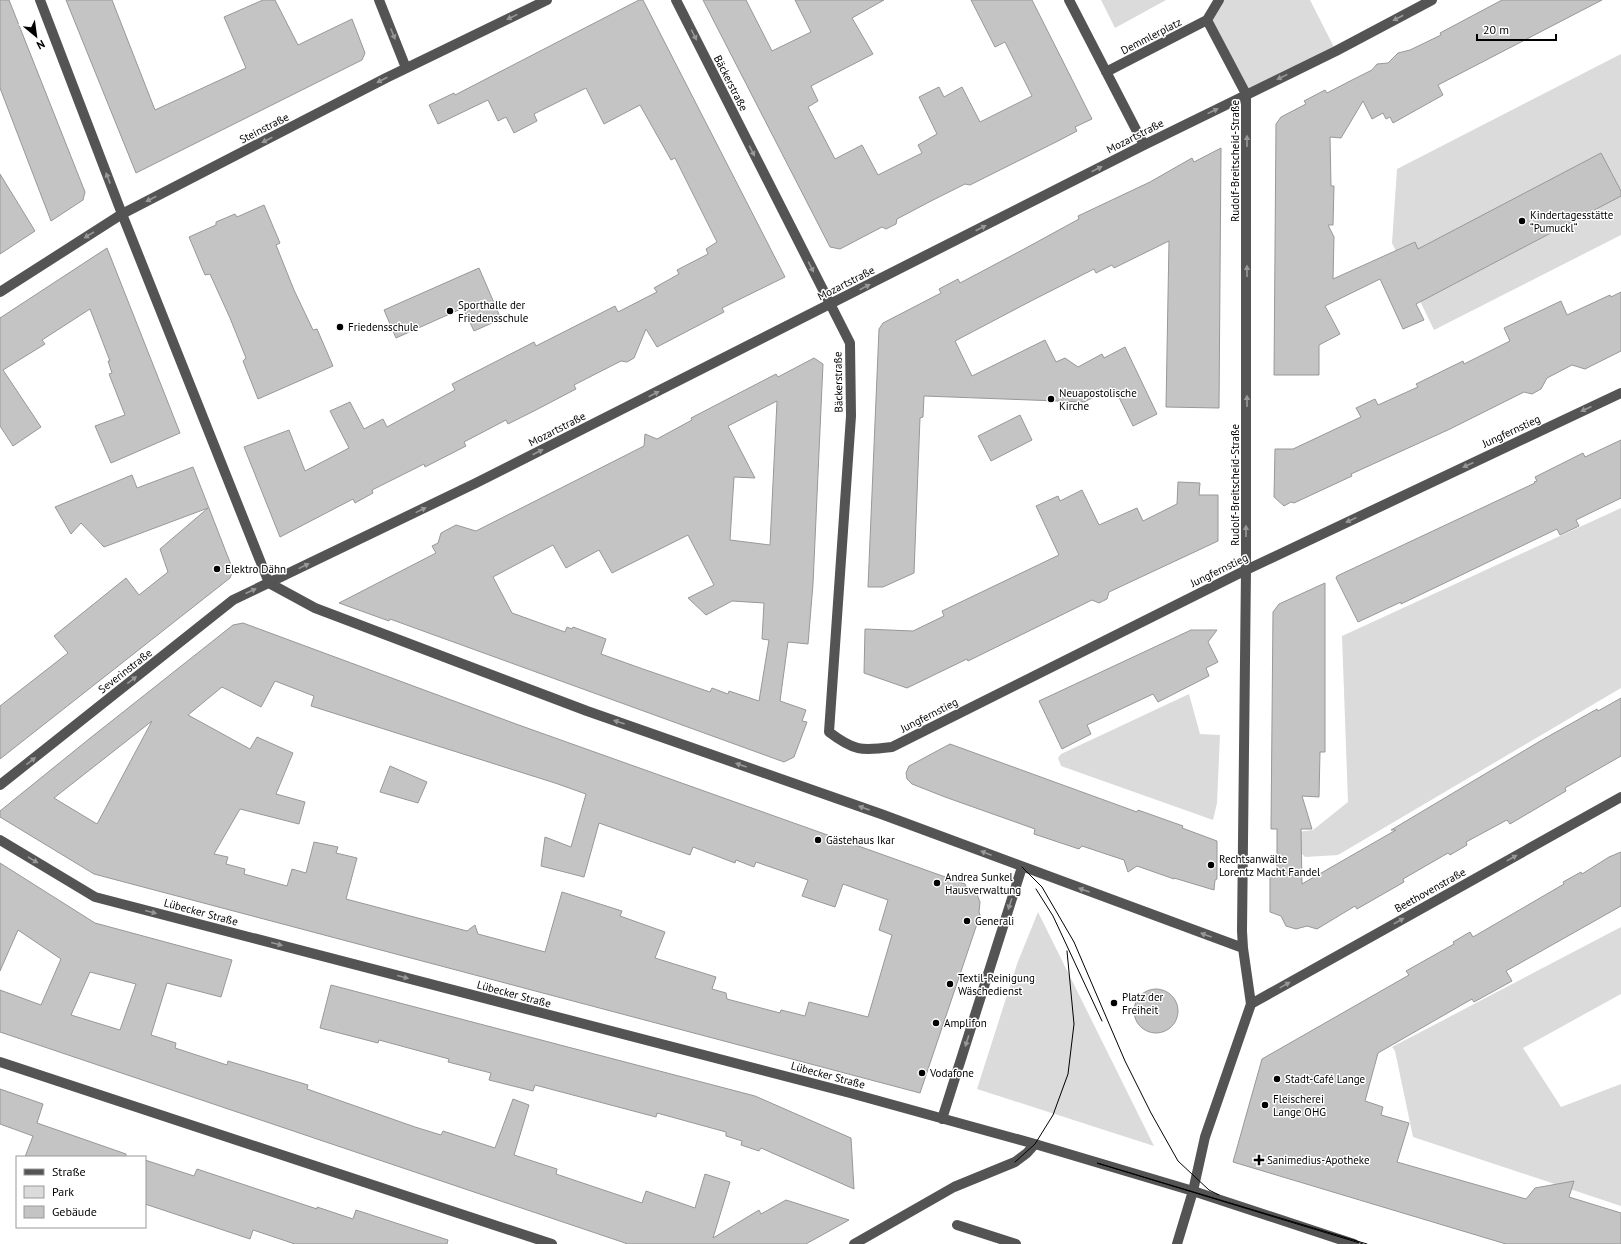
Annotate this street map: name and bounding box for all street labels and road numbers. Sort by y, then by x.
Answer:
street label: Demmlerplatz [1118,15,1184,57]
street label: Bäckerstraße [711,53,751,114]
street label: Rudolf-Breitscheid-Straße [1228,100,1242,222]
street label: Steinstraße [237,109,291,146]
street label: Mozartstraße [1104,115,1166,156]
street label: Mozartstraße [815,262,877,303]
street label: Bäckerstraße [830,351,846,413]
street label: Mozartstraße [526,408,588,449]
street label: Jungfernstieg [1479,411,1542,451]
street label: Rudolf-Breitscheid-Straße [1228,424,1242,546]
street label: Jungfernstieg [1187,550,1250,590]
street label: Severinstraße [95,645,155,696]
street label: Jungfernstieg [897,695,960,736]
street label: Beethovenstraße [1392,864,1468,915]
street label: Lübecker Straße [162,895,240,929]
street label: Lübecker Straße [475,977,553,1011]
street label: Lübecker Straße [789,1058,867,1092]

